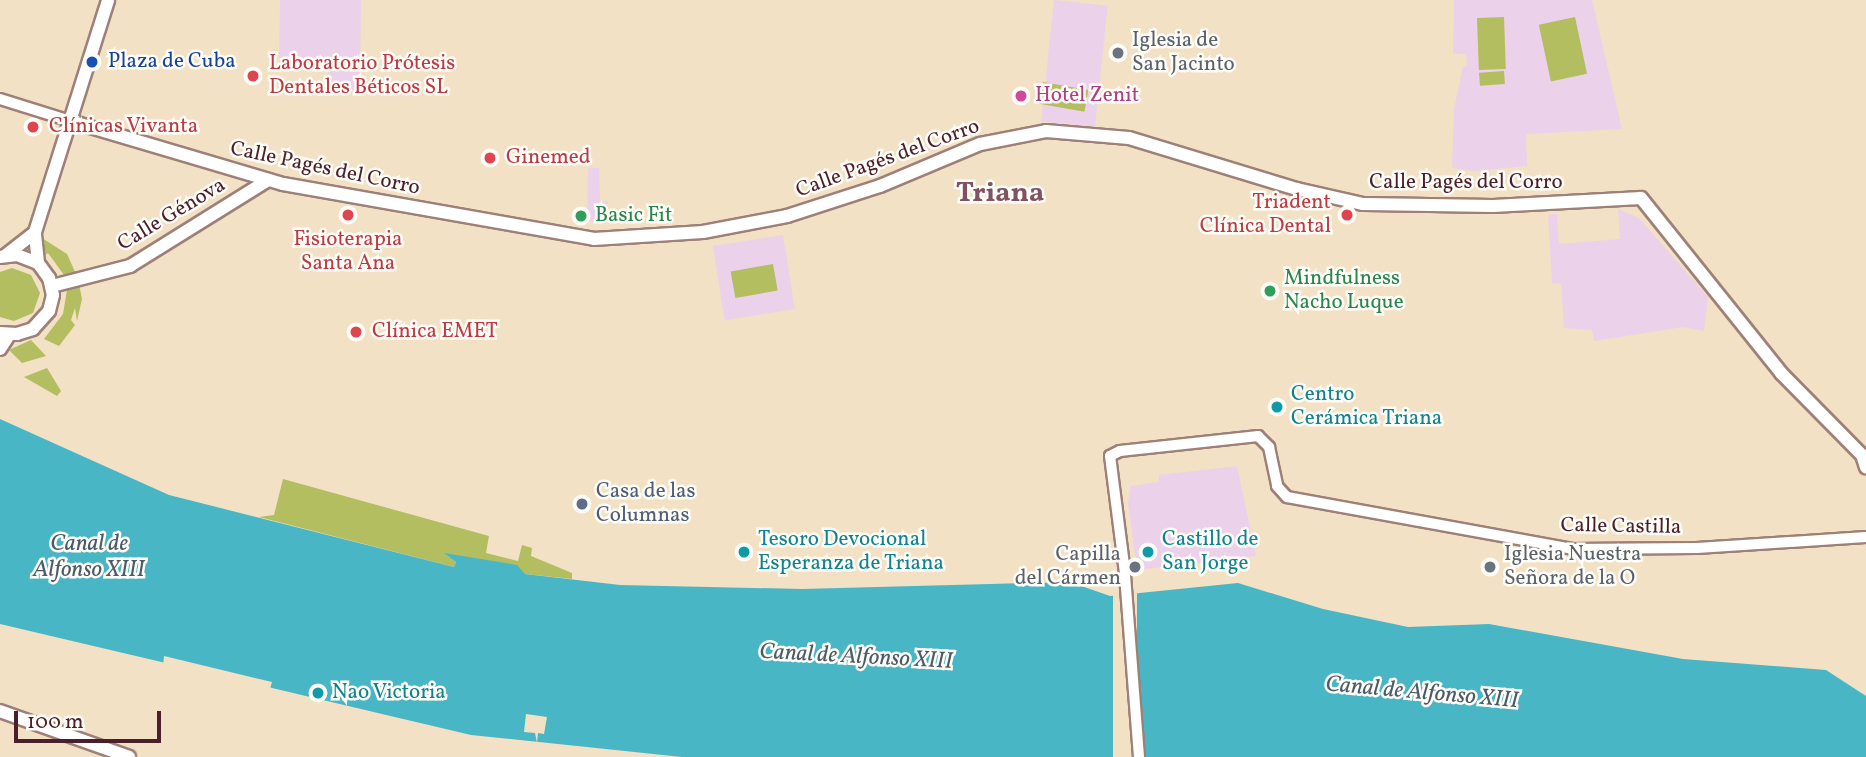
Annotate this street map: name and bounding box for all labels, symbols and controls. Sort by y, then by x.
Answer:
place label: Iglesia de San Jacinto [1132,28,1235,78]
marker: Iglesia de San Jacinto [1110,45,1126,61]
place label: Plaza de Cuba [108,49,236,75]
place label: Laboratorio Prótesis Dentales Béticos SL [269,51,455,101]
marker: Plaza de Cuba [82,52,102,72]
marker: Laboratorio Prótesis Dentales Béticos SL [243,66,263,86]
place label: Hotel Zenit [1035,83,1139,109]
marker: Hotel Zenit [1013,88,1029,104]
place label: Clínicas Vivanta [49,114,199,140]
street label: Calle Pagés del Corro [793,114,983,204]
marker: Clínicas Vivanta [23,117,43,137]
street label: Calle Pagés del Corro [228,137,422,201]
place label: Ginemed [506,145,591,171]
marker: Ginemed [480,148,500,168]
street label: Calle Pagés del Corro [1369,170,1563,196]
street label: Calle Génova [114,173,230,257]
district label: Triana [956,177,1044,211]
place label: Triadent Clínica Dental [1200,190,1331,240]
place label: Basic Fit [595,203,672,229]
marker: Fisioterapia Santa Ana [338,205,358,225]
marker: Triadent Clínica Dental [1337,205,1357,225]
marker: Basic Fit [573,208,589,224]
place label: Fisioterapia Santa Ana [293,227,403,277]
place label: Mindfulness Nacho Luque [1284,266,1404,316]
marker: Mindfulness Nacho Luque [1262,283,1278,299]
place label: Clínica EMET [372,319,498,345]
marker: Clínica EMET [346,322,366,342]
place label: Centro Cerámica Triana [1291,382,1443,432]
marker: Centro Cerámica Triana [1269,399,1285,415]
place label: Casa de las Columnas [596,479,696,529]
marker: Casa de las Columnas [574,496,590,512]
street label: Calle Castilla [1560,513,1682,541]
place label: Tesoro Devocional Esperanza de Triana [758,527,945,577]
place label: Castillo de San Jorge [1162,527,1259,577]
water label: Canal de Alfonso XIII [33,530,145,584]
place label: Capilla del Cármen [1015,542,1121,592]
place label: Iglesia Nuestra Señora de la O [1504,542,1641,592]
marker: Tesoro Devocional Esperanza de Triana [736,544,752,560]
marker: Castillo de San Jorge [1140,544,1156,560]
marker: Capilla del Cármen [1127,559,1143,575]
marker: Iglesia Nuestra Señora de la O [1482,559,1498,575]
water label: Canal de Alfonso XIII [759,638,953,676]
water label: Canal de Alfonso XIII [1324,671,1520,715]
place label: Nao Victoria [332,680,446,706]
marker: Nao Victoria [310,685,326,701]
scale bar [18,698,164,742]
text: 100 m [27,708,84,737]

